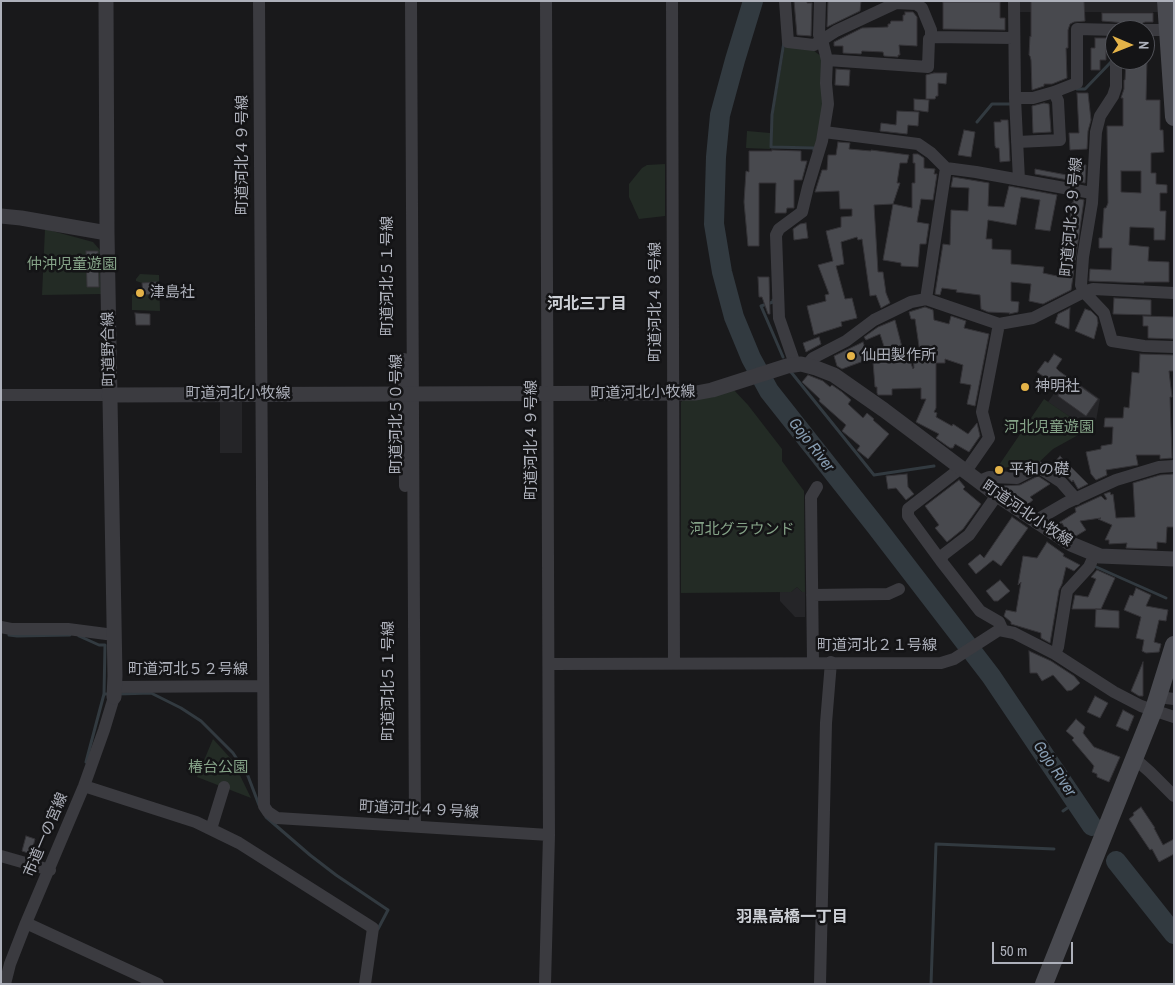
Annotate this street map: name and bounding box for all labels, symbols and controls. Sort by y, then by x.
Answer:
north arrow [1105,20,1155,70]
text: N [1135,41,1153,50]
street label: 町道河北４９号線 [234,95,252,215]
street label: 町道河北３９号線 [1058,156,1086,278]
street label: 町道河北５１号線 [379,216,397,336]
street label: 町道河北４８号線 [647,242,665,362]
park label: 仲沖児童遊園 [27,256,117,274]
place label: 津島社 [150,284,195,302]
marker: 津島社 [134,287,146,299]
district label: 河北三丁目 [547,295,627,315]
street label: 町道野合線 [99,311,119,387]
place label: 仙田製作所 [861,347,936,365]
marker: 仙田製作所 [845,350,857,362]
street label: 町道河北５０号線 [388,354,406,474]
place label: 神明社 [1035,378,1080,396]
street label: 町道河北４９号線 [523,380,541,500]
marker: 神明社 [1019,381,1031,393]
street label: 町道河北小牧線 [590,383,696,403]
street label: 町道河北小牧線 [186,385,290,403]
water label: Gojo River [784,414,838,476]
park label: 河北児童遊園 [1004,419,1094,437]
place label: 平和の礎 [1009,461,1069,479]
marker: 平和の礎 [993,464,1005,476]
street label: 町道河北小牧線 [978,477,1076,551]
park label: 河北グラウンド [690,521,794,539]
street label: 町道河北５１号線 [380,621,398,741]
street label: 町道河北２１号線 [817,637,937,655]
street label: 町道河北５２号線 [128,661,248,679]
water label: Gojo River [1029,738,1079,800]
park label: 椿台公園 [188,759,248,777]
street label: 市道一の宮線 [20,790,72,880]
street label: 町道河北４９号線 [359,798,479,822]
district label: 羽黒高橋一丁目 [736,908,848,928]
scale bar [995,932,1076,964]
text: 50 m [1000,940,1027,961]

